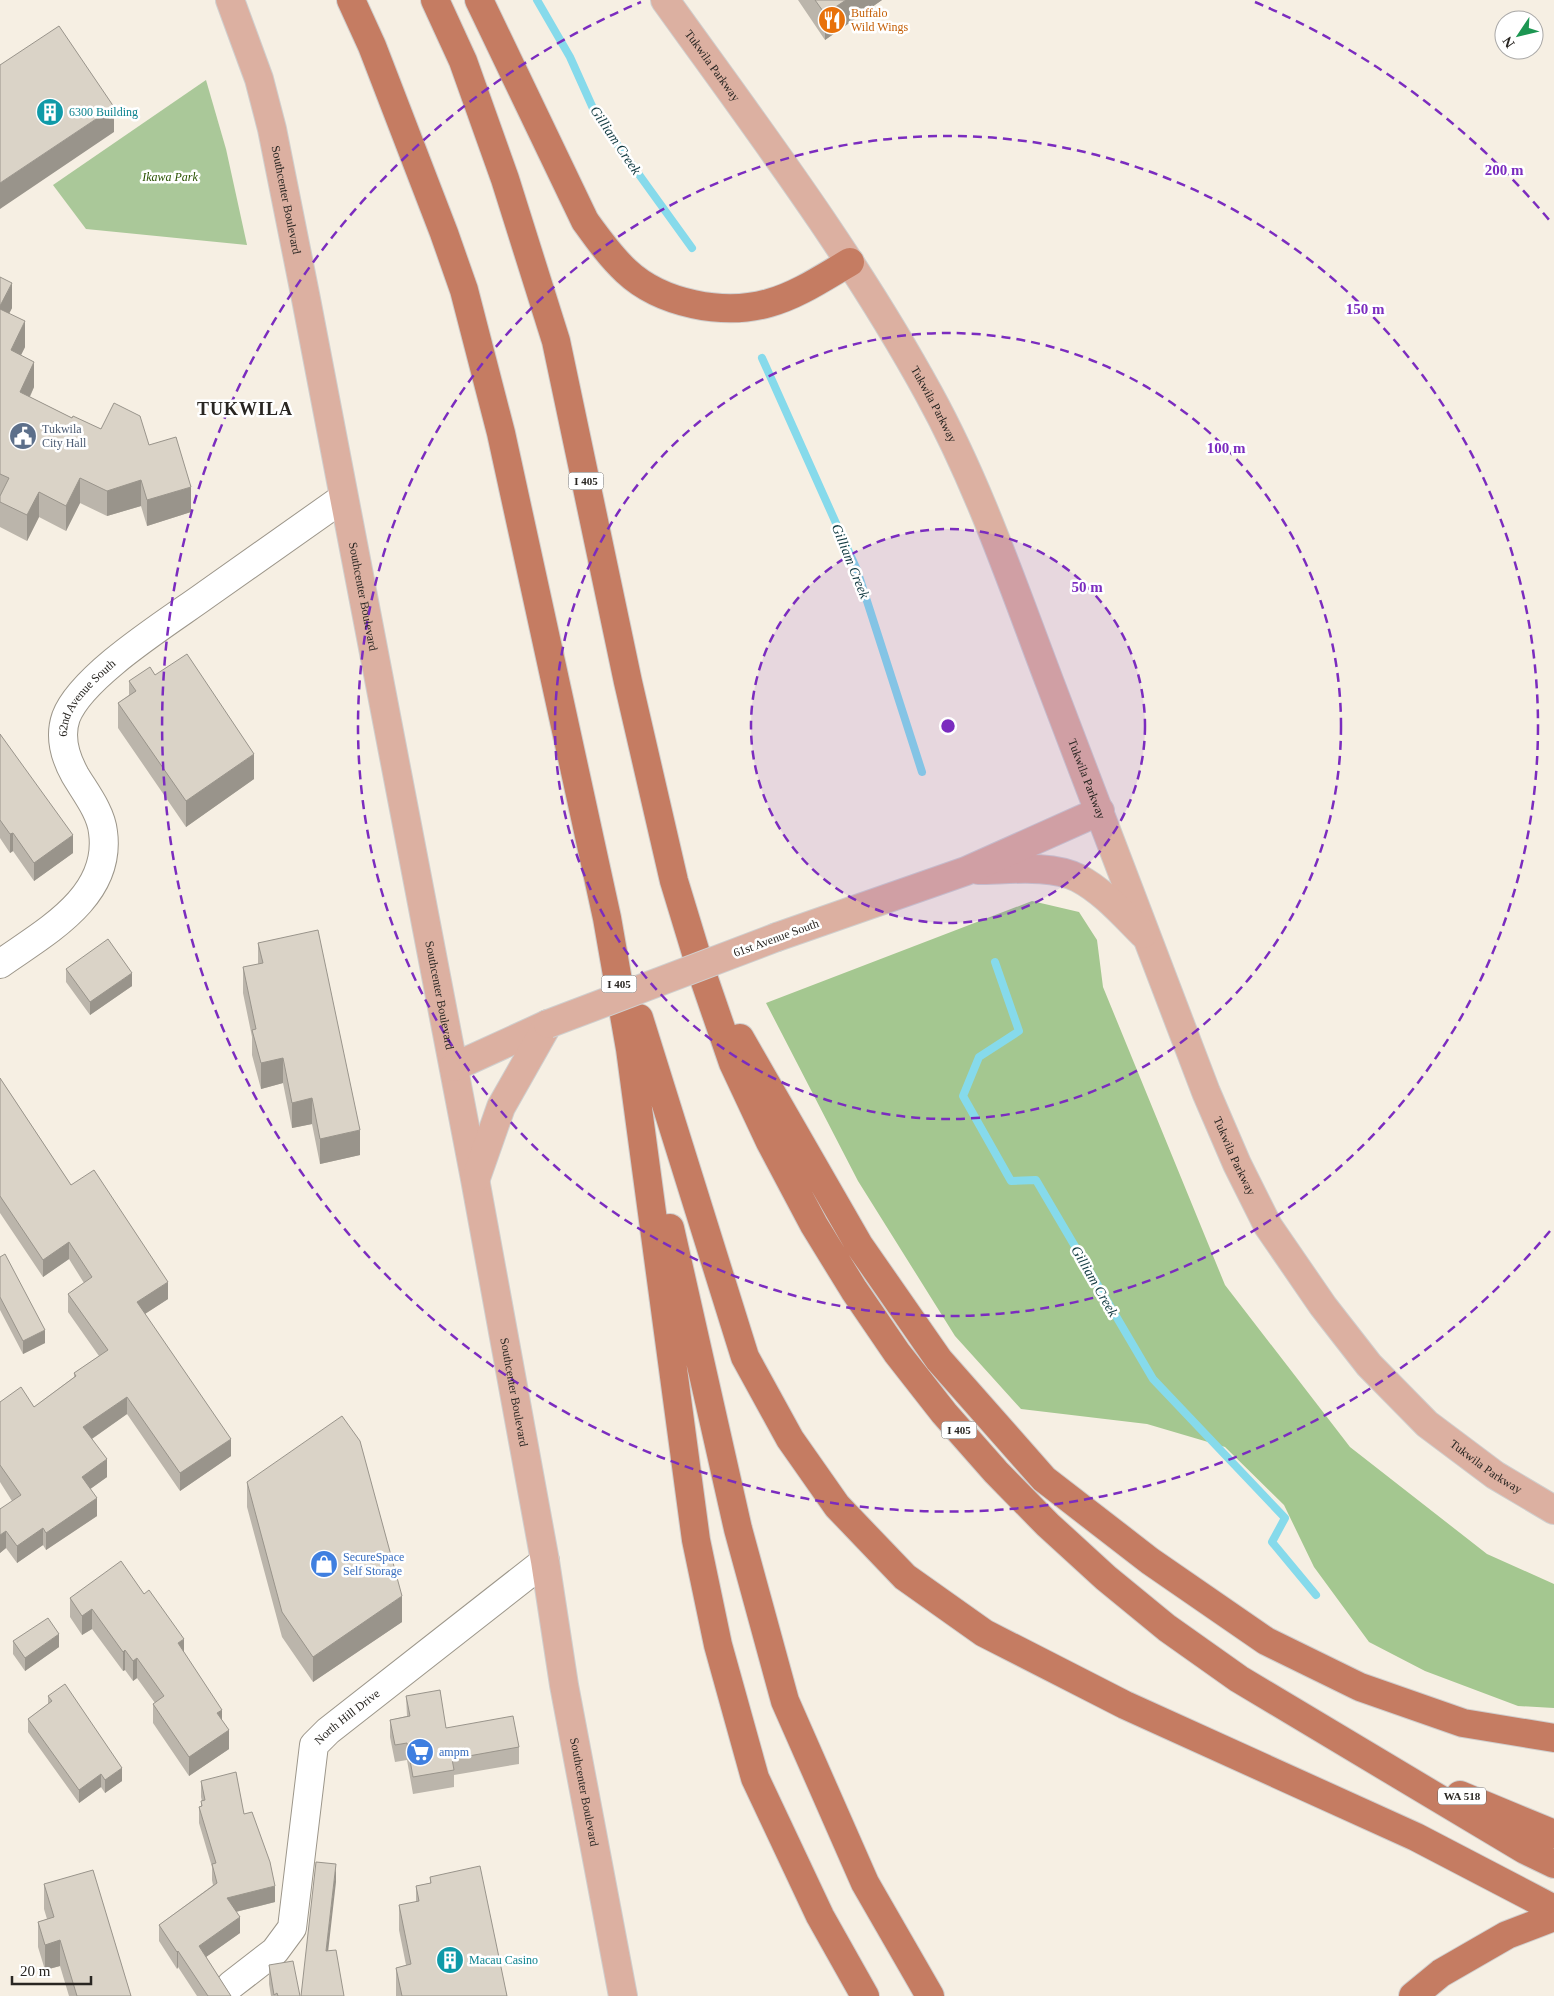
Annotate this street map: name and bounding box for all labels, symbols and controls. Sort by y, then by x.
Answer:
restaurant icon: Buffalo Wild Wings [817,5,847,35]
place label: Buffalo Wild Wings [851,6,908,34]
north arrow [1494,10,1544,60]
street label: Tukwila Parkway [682,27,743,104]
text: N [1500,34,1518,51]
building icon: 6300 Building [35,97,65,127]
water label: Gilliam Creek [587,103,644,178]
place label: 6300 Building [69,105,138,119]
street label: Southcenter Boulevard [268,144,304,255]
text: 200 m [1485,162,1524,178]
park label: Ikawa Park [141,170,198,184]
text: 150 m [1346,301,1385,317]
street label: Tukwila Parkway [908,364,960,445]
district label: TUKWILA [197,399,293,419]
public building icon: Tukwila City Hall [8,421,38,451]
place label: Tukwila City Hall [42,422,87,450]
text: 100 m [1207,440,1246,456]
road number: I 405 [568,472,604,490]
water label: Gilliam Creek [829,522,873,601]
street label: Southcenter Boulevard [346,541,380,652]
text: 50 m [1071,579,1103,595]
street label: 62nd Avenue South [56,656,118,737]
centre of rings [939,717,957,735]
street label: Tukwila Parkway [1065,737,1109,821]
street label: 61st Avenue South [731,916,821,960]
street label: Southcenter Boulevard [422,940,457,1051]
road number: I 405 [602,976,636,992]
street label: Tukwila Parkway [1211,1115,1258,1198]
water label: Gilliam Creek [1068,1243,1121,1320]
street label: Southcenter Boulevard [497,1337,531,1448]
road number: I 405 [942,1422,976,1438]
street label: Tukwila Parkway [1447,1437,1524,1496]
shop icon: SecureSpace Self Storage [309,1549,339,1579]
place label: SecureSpace Self Storage [343,1550,404,1578]
street label: North Hill Drive [311,1686,382,1748]
street label: Southcenter Boulevard [567,1736,601,1848]
supermarket icon: ampm [405,1737,435,1767]
place label: ampm [439,1745,470,1759]
road number: WA 518 [1438,1788,1486,1804]
building icon: Macau Casino [435,1945,465,1975]
place label: Macau Casino [469,1953,538,1967]
scale bar [12,1954,91,1986]
text: 20 m [20,1963,51,1979]

